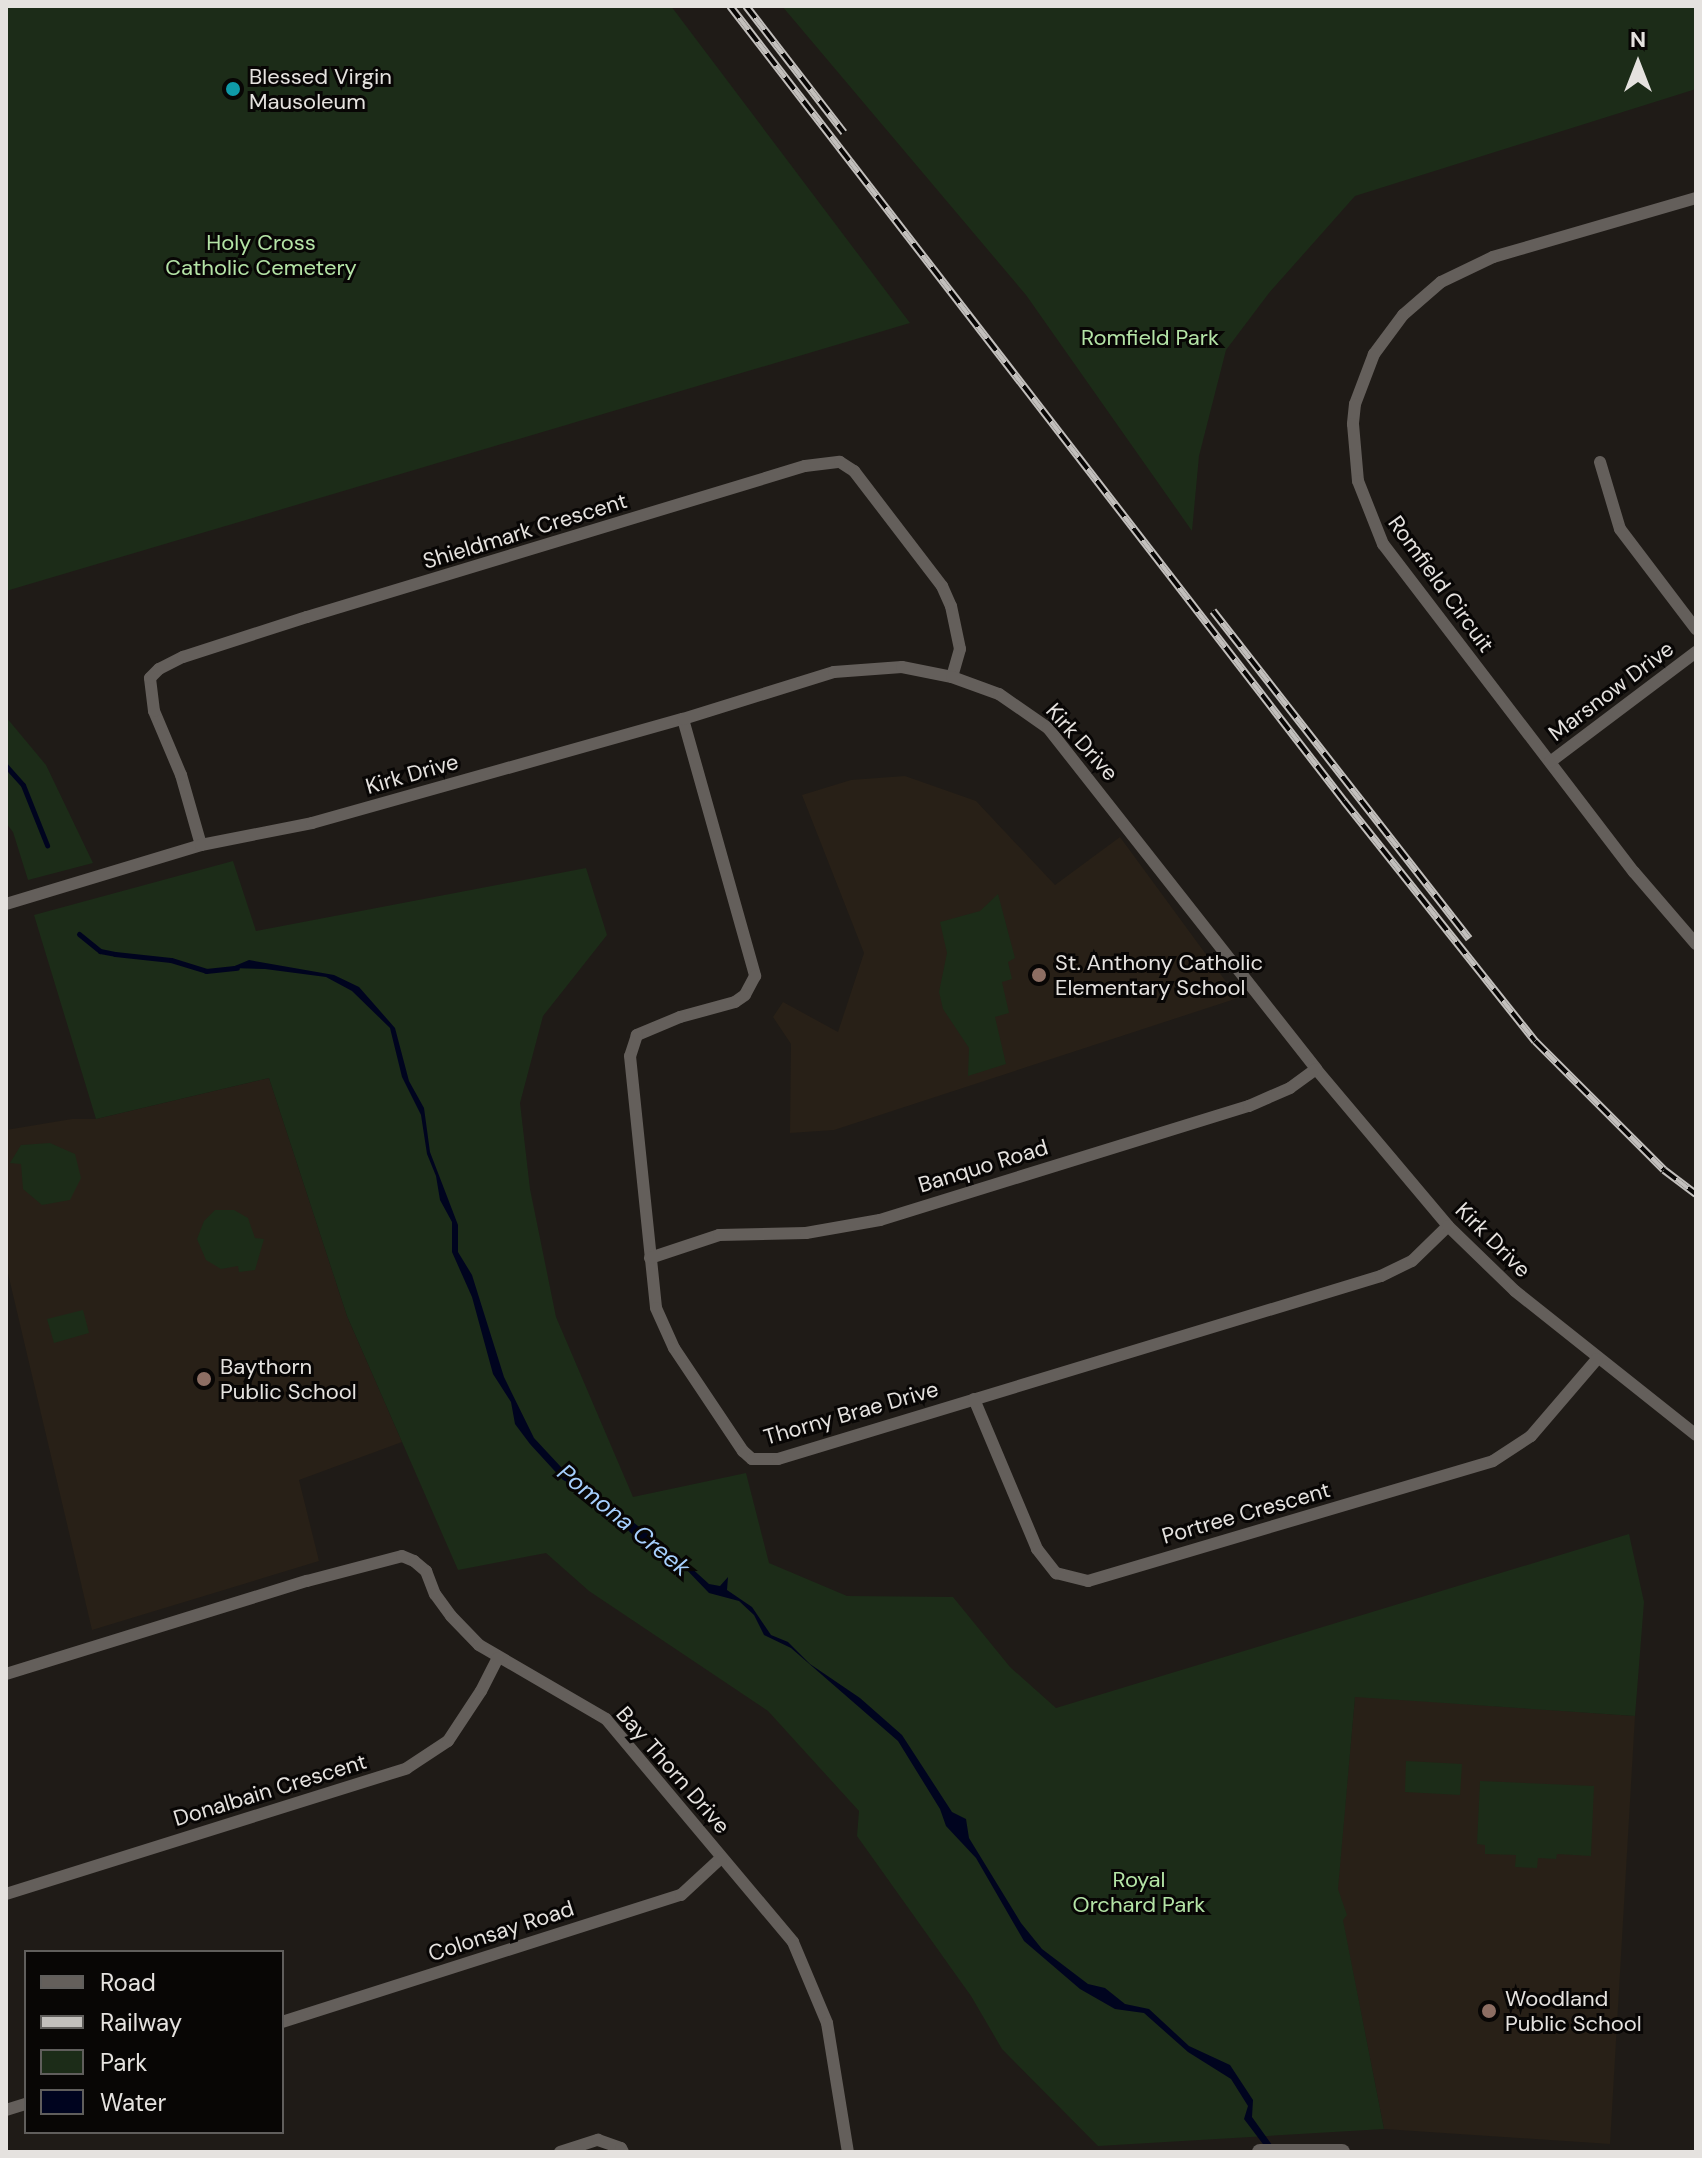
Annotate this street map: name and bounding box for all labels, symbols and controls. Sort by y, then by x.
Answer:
north arrow [1598,24,1678,104]
text: N [1630,25,1646,54]
place label: Blessed Virgin Mausoleum [249,63,392,114]
marker: Blessed Virgin Mausoleum [224,80,242,98]
park label: Holy Cross Catholic Cemetery [165,229,357,280]
park label: Romfield Park [1081,325,1219,351]
street label: Shieldmark Crescent [420,487,630,575]
street label: Romfield Circuit [1383,511,1499,657]
street label: Marsnow Drive [1543,635,1679,747]
street label: Kirk Drive [1040,698,1124,786]
street label: Kirk Drive [363,748,461,800]
place label: St. Anthony Catholic Elementary School [1055,949,1263,1000]
marker: St. Anthony Catholic Elementary School [1030,966,1048,984]
street label: Banquo Road [915,1134,1051,1198]
street label: Kirk Drive [1450,1197,1536,1283]
place label: Baythorn Public School [220,1353,357,1404]
marker: Baythorn Public School [195,1370,213,1388]
street label: Thorny Brae Drive [761,1375,941,1451]
water label: Pomona Creek [552,1458,696,1582]
street label: Portree Crescent [1159,1476,1333,1550]
street label: Bay Thorn Drive [611,1701,735,1839]
street label: Donalbain Crescent [170,1748,370,1832]
park label: Royal Orchard Park [1073,1866,1205,1918]
street label: Colonsay Road [425,1895,577,1967]
legend [24,1950,284,2134]
text: Road [100,1967,156,1998]
place label: Woodland Public School [1505,1985,1642,2036]
marker: Woodland Public School [1480,2002,1498,2020]
text: Railway [100,2007,182,2038]
text: Park [100,2047,147,2078]
text: Water [100,2087,166,2118]

